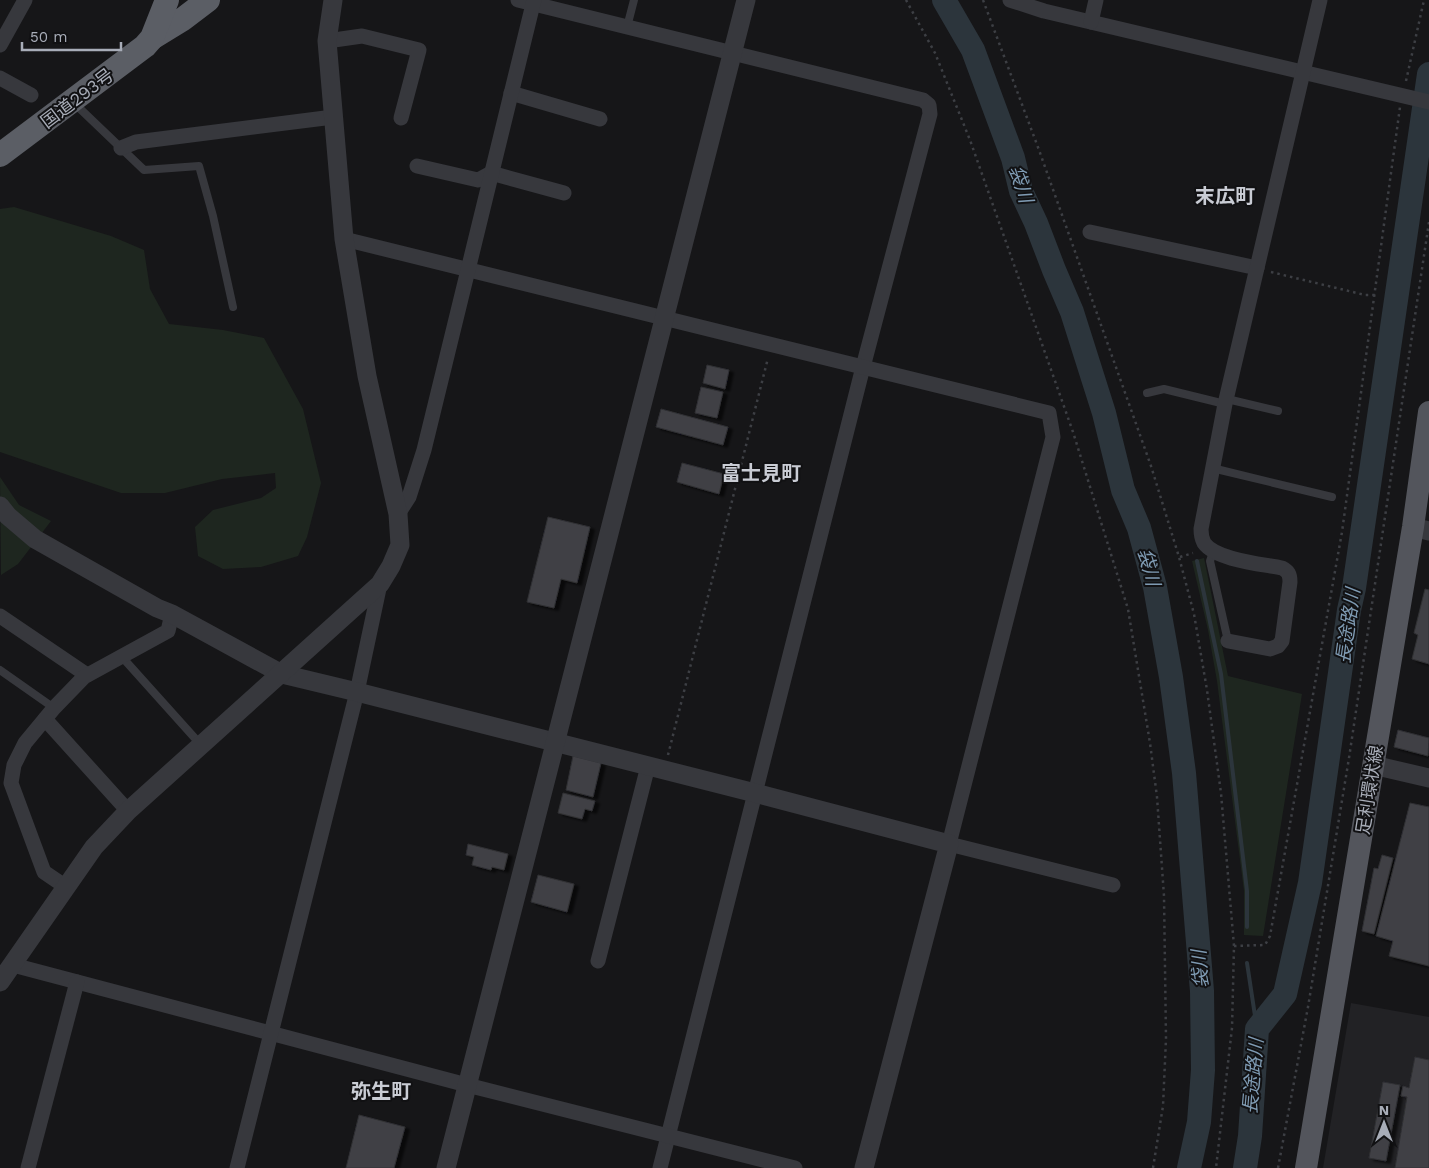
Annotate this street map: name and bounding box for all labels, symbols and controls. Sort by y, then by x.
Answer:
scale bar [22,20,121,52]
text: 50 m [30,28,67,46]
street label: 国道293号 [36,64,118,132]
water label: 袋川 [1004,162,1038,208]
district label: 末広町 [1195,184,1255,208]
district label: 富士見町 [721,461,801,485]
water label: 袋川 [1133,546,1165,590]
water label: 長途路川 [1331,585,1365,665]
street label: 足利環状線 [1352,744,1386,836]
water label: 袋川 [1187,947,1213,989]
water label: 長途路川 [1238,1035,1268,1115]
district label: 弥生町 [351,1079,411,1103]
north arrow [1359,1098,1409,1148]
text: N [1379,1102,1389,1118]

